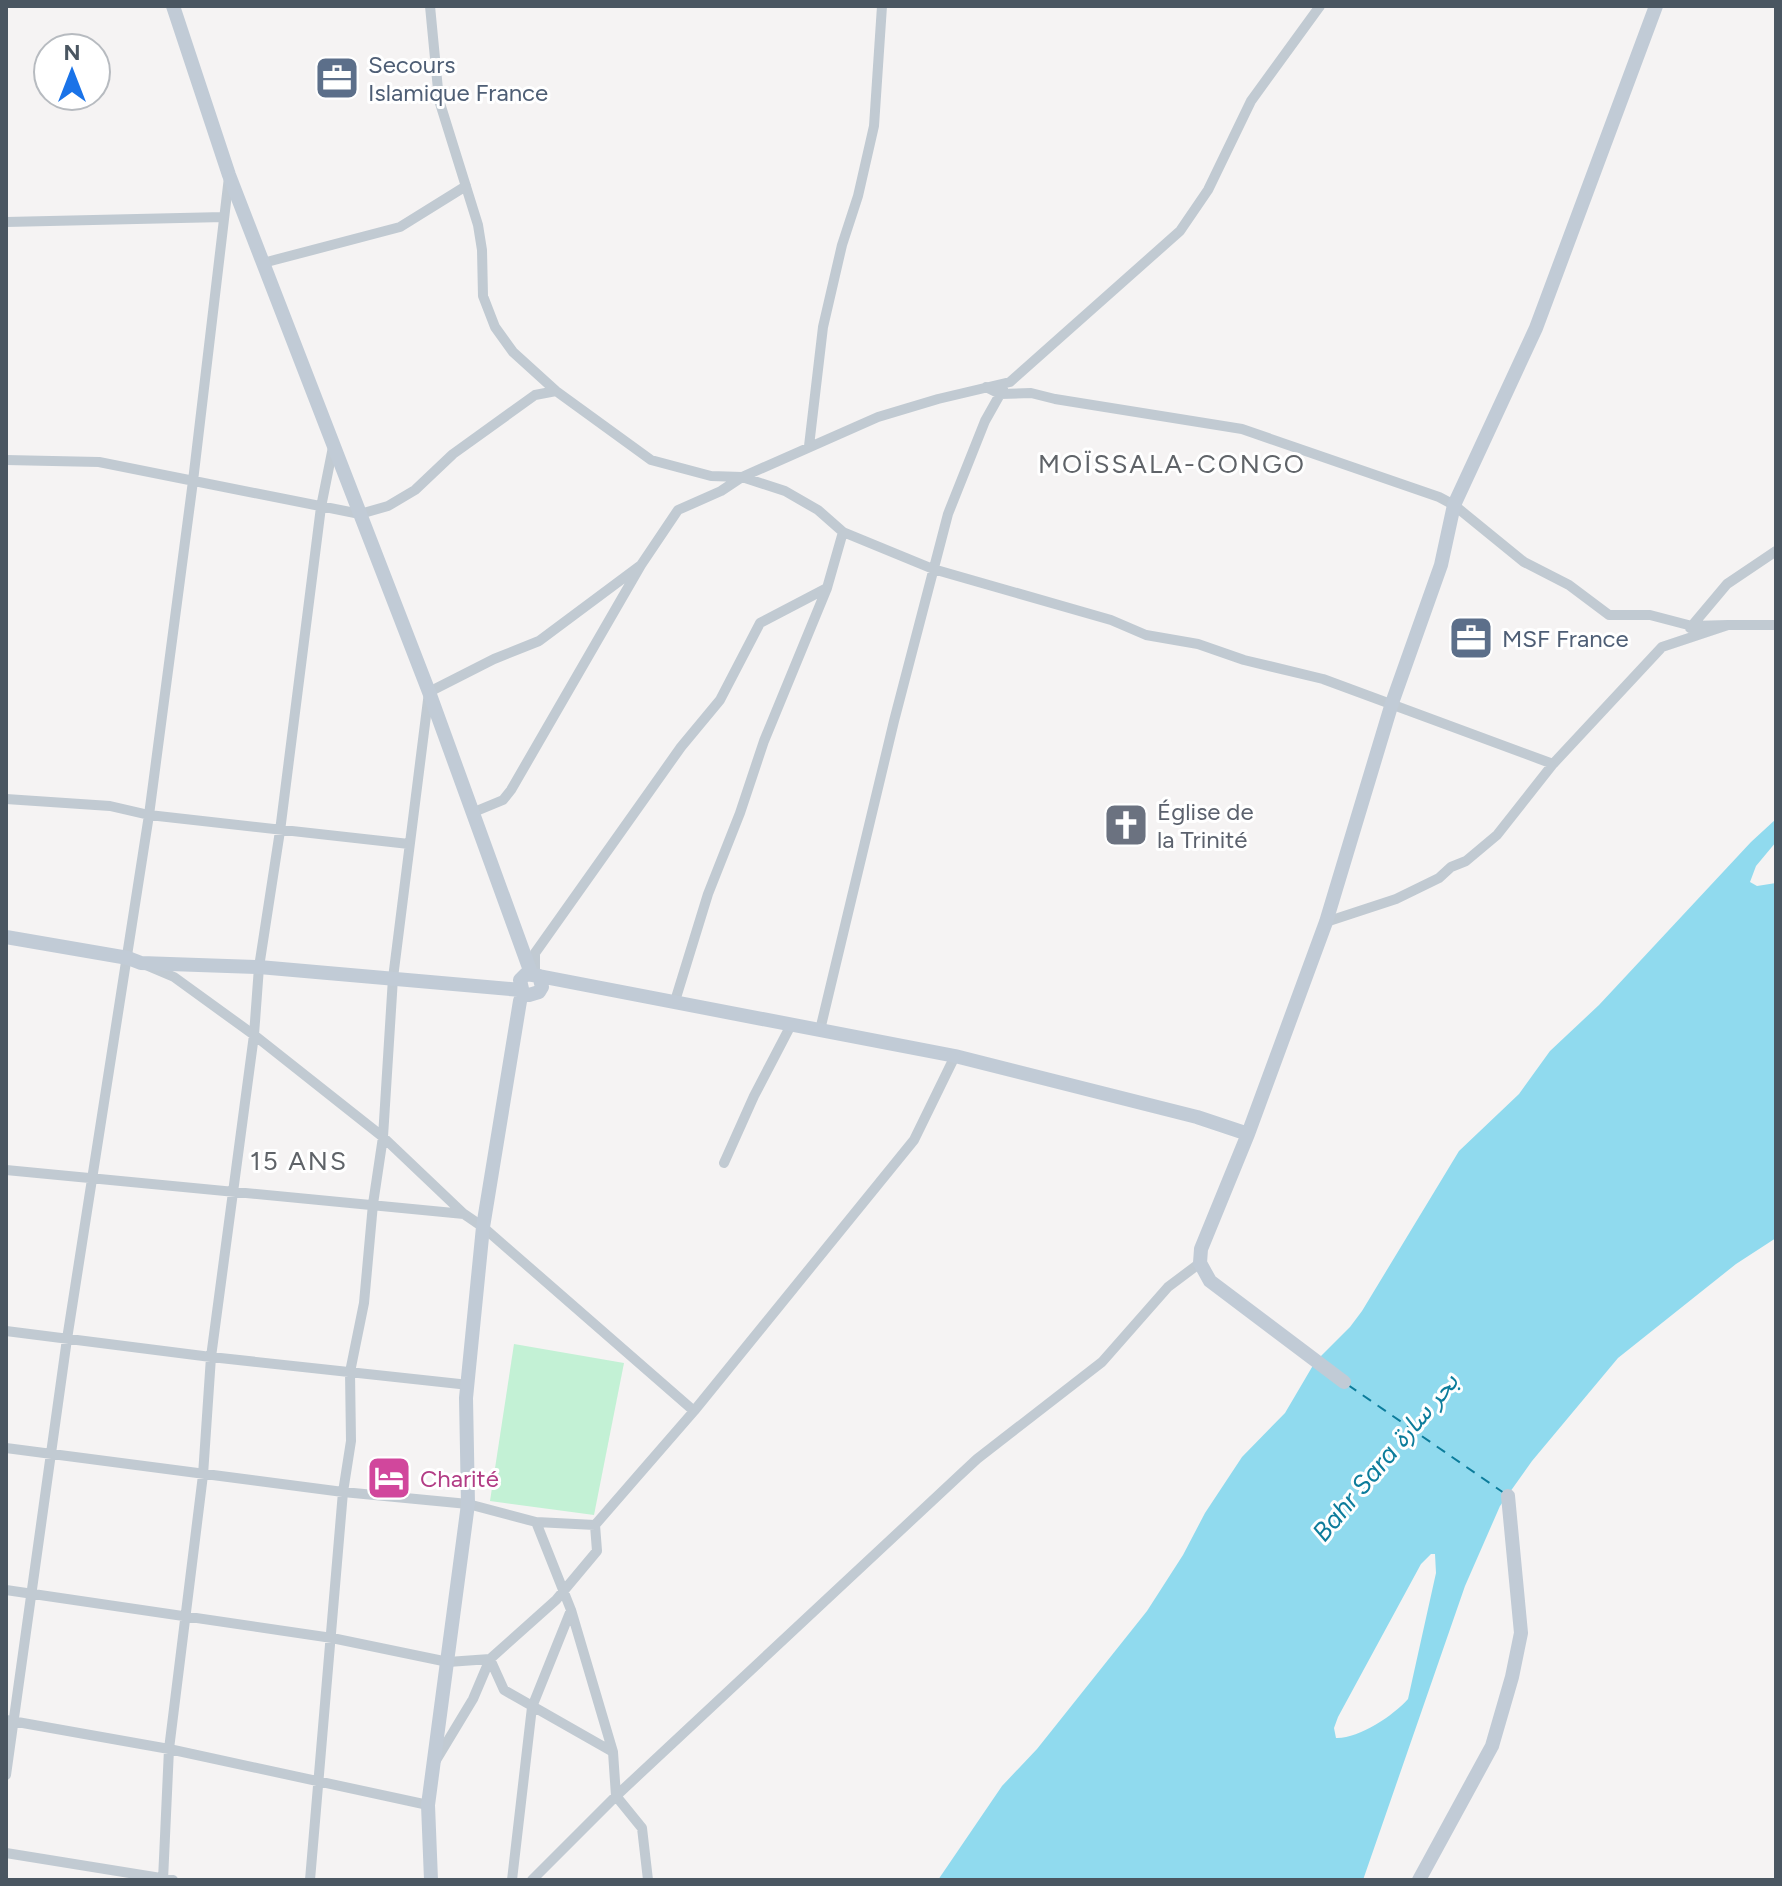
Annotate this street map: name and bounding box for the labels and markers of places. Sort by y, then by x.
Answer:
place label: Secours Islamique France [368,50,548,107]
office icon: Secours Islamique France [313,54,361,102]
office icon: MSF France [1447,614,1495,662]
place label: MSF France [1502,624,1629,653]
place label: Église de la Trinité [1157,797,1254,854]
church icon: Église de la Trinité [1102,801,1150,849]
hotel icon: Charité [365,1454,413,1502]
place label: Charité [420,1464,499,1493]

